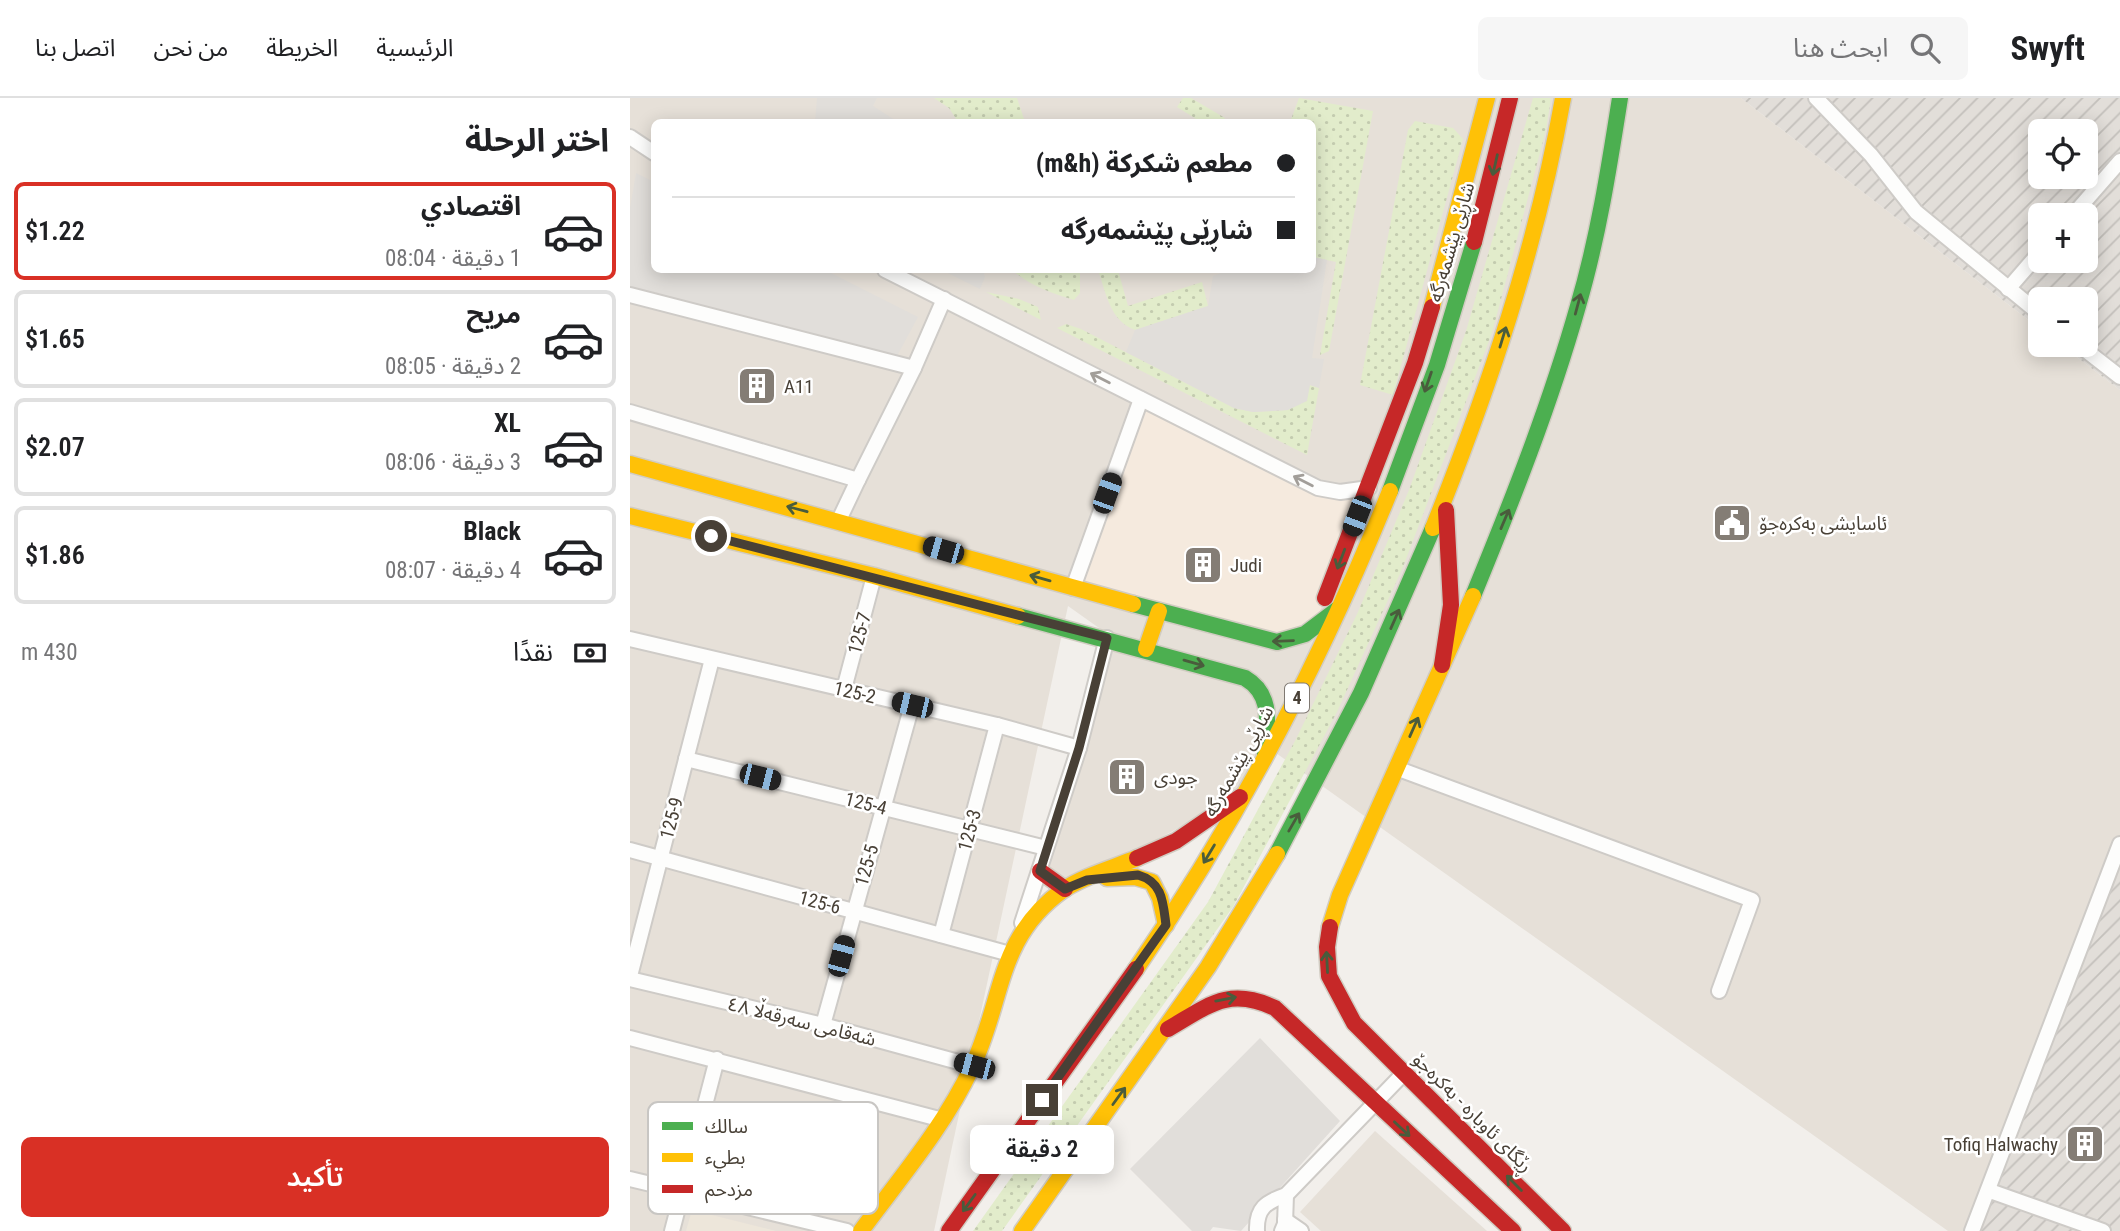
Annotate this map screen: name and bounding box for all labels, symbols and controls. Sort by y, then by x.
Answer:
search box [1478,17,1968,80]
icon: search [1906,29,1944,67]
text: Swyft [2010,29,2085,68]
text: ابحث هنا [1793,33,1888,63]
text: اتصل بنا [35,34,115,62]
text: من نحن [153,34,228,62]
text: الخريطة [266,34,338,62]
text: الرئيسية [376,34,453,62]
map controls [2028,119,2098,357]
button: locate [2028,119,2098,189]
text: اختر الرحلة [465,121,609,159]
text: مطعم شكركة (m&h) [1036,148,1253,178]
one-way arrow [1488,153,1501,176]
street label: شاڕێی پێشمەرگە [1423,180,1483,306]
text: اقتصادي [421,191,521,221]
icon: car [542,200,605,263]
button: + [2028,203,2098,273]
text: شاڕێی پێشمەرگە [1061,215,1253,245]
text: $1.22 [25,216,85,246]
text: 1 دقيقة · 08:04 [385,245,521,272]
button: − [2028,287,2098,357]
one-way arrow [1573,293,1586,315]
text: مريح [466,299,521,329]
icon: car [542,308,605,371]
text: $1.65 [25,324,85,354]
one-way arrow [1497,327,1510,349]
text: 2 دقيقة · 08:05 [385,353,521,380]
building icon: A11 [736,365,778,407]
one-way arrow [1090,370,1111,384]
one-way arrow [1421,371,1433,393]
place label: A11 [784,375,814,398]
text: XL [494,408,521,438]
icon: car [542,416,605,479]
text: $2.07 [25,432,85,462]
text: 3 دقيقة · 08:06 [385,449,521,476]
car [1090,470,1125,516]
one-way arrow [1293,473,1314,487]
car [1340,493,1375,539]
one-way arrow [787,501,809,514]
public building icon: ئاسایشی بەکرەجۆ [1711,502,1753,544]
one-way arrow [1499,509,1512,530]
place label: ئاسایشی بەکرەجۆ [1759,512,1887,535]
text: Black [463,516,521,546]
route start [695,520,727,552]
icon: car [542,524,605,587]
car [920,534,967,566]
text: $1.86 [25,540,85,570]
building icon: Judi [1182,544,1224,586]
one-way arrow [1333,548,1346,570]
place label: Judi [1230,554,1262,577]
text: 4 دقيقة · 08:07 [385,557,521,584]
one-way arrow [1029,571,1052,584]
one-way arrow [1389,608,1402,630]
street label: 125-7 [843,610,876,657]
icon: cash [571,634,609,672]
one-way arrow [1272,635,1295,648]
text: نقدًا [513,637,553,667]
text: 430 m [21,639,78,666]
one-way arrow [1182,657,1205,670]
street label: 125-2 [832,677,878,708]
road number: 4 [1285,684,1309,712]
car [890,690,935,720]
street label: شاڕێی پێشمەرگە [1198,702,1282,823]
one-way arrow [1408,717,1421,739]
building icon: جودی [1106,756,1148,798]
car [738,762,783,792]
place label: جودی [1154,766,1198,789]
street label: 125-4 [843,787,889,820]
street label: 125-9 [655,795,688,842]
street label: 125-3 [953,807,986,854]
one-way arrow [1288,812,1301,833]
street label: 125-5 [850,842,883,889]
one-way arrow [1202,844,1217,863]
street label: 125-6 [796,886,843,919]
car [826,933,857,979]
one-way arrow [1320,951,1333,974]
street label: شەقامی سەرقەڵا ٤٨ [725,990,879,1051]
one-way arrow [1214,991,1237,1005]
street label: ڕێگای ئاوبارە - بەکرەجۆ [1405,1048,1537,1180]
car [951,1050,998,1082]
route end [1026,1084,1058,1116]
one-way arrow [1111,1087,1126,1106]
legend [648,1102,878,1214]
text: سالك [705,1115,748,1138]
one-way arrow [1393,1120,1410,1137]
building icon: Tofiq Halwachy [2064,1123,2106,1165]
callout: 2 دقيقة [970,1124,1114,1174]
place label: Tofiq Halwachy [1944,1133,2058,1156]
text: 2 دقيقة [1006,1136,1078,1163]
button: تأكيد [21,1137,609,1217]
text: بطيء [705,1146,745,1172]
one-way arrow [1506,1175,1523,1192]
text: مزدحم [705,1178,753,1204]
one-way arrow [962,1193,976,1212]

